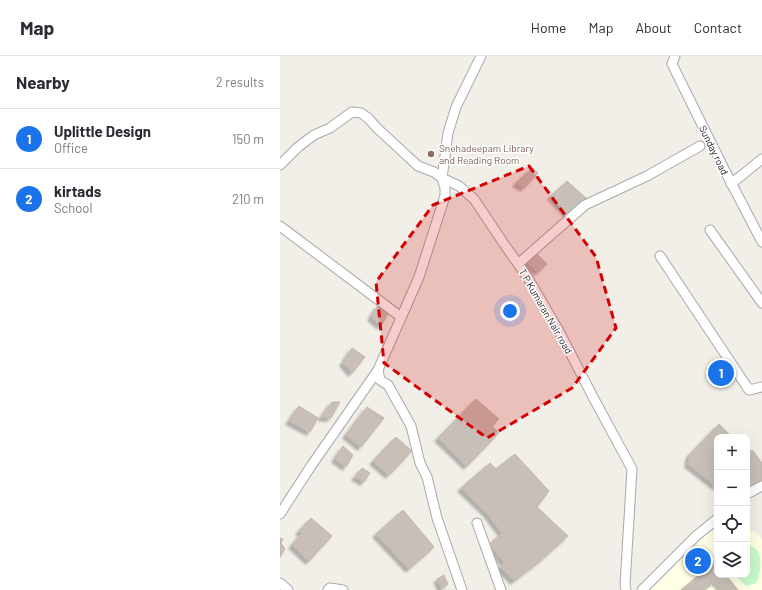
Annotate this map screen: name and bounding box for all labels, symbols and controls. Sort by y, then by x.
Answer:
text: Map [20,16,54,39]
text: Home [531,19,567,36]
text: Map [589,19,613,36]
text: About [635,19,672,36]
text: Contact [694,19,742,36]
text: Nearby [16,72,70,92]
text: 2 results [216,74,264,90]
text: Uplittle Design [54,122,151,140]
street label: Sunday road [697,123,731,177]
text: 1 [27,131,31,147]
text: 150 m [232,131,264,147]
text: Office [54,140,88,156]
place label: Snehadeepam Library and Reading Room [439,142,534,166]
marker: Snehadeepam Library and Reading Room [426,149,436,159]
text: kirtads [54,182,101,200]
text: 2 [25,191,33,207]
text: 210 m [232,191,264,207]
text: School [54,200,92,216]
street label: T P Kumaran Nair road [517,266,575,356]
your location [500,301,520,321]
pin: 1 [708,358,734,388]
map controls [714,434,750,578]
button: + [714,434,750,470]
button: − [714,470,750,506]
button: locate [714,506,750,542]
button: layers [714,542,750,578]
pin: 2 [685,546,711,576]

